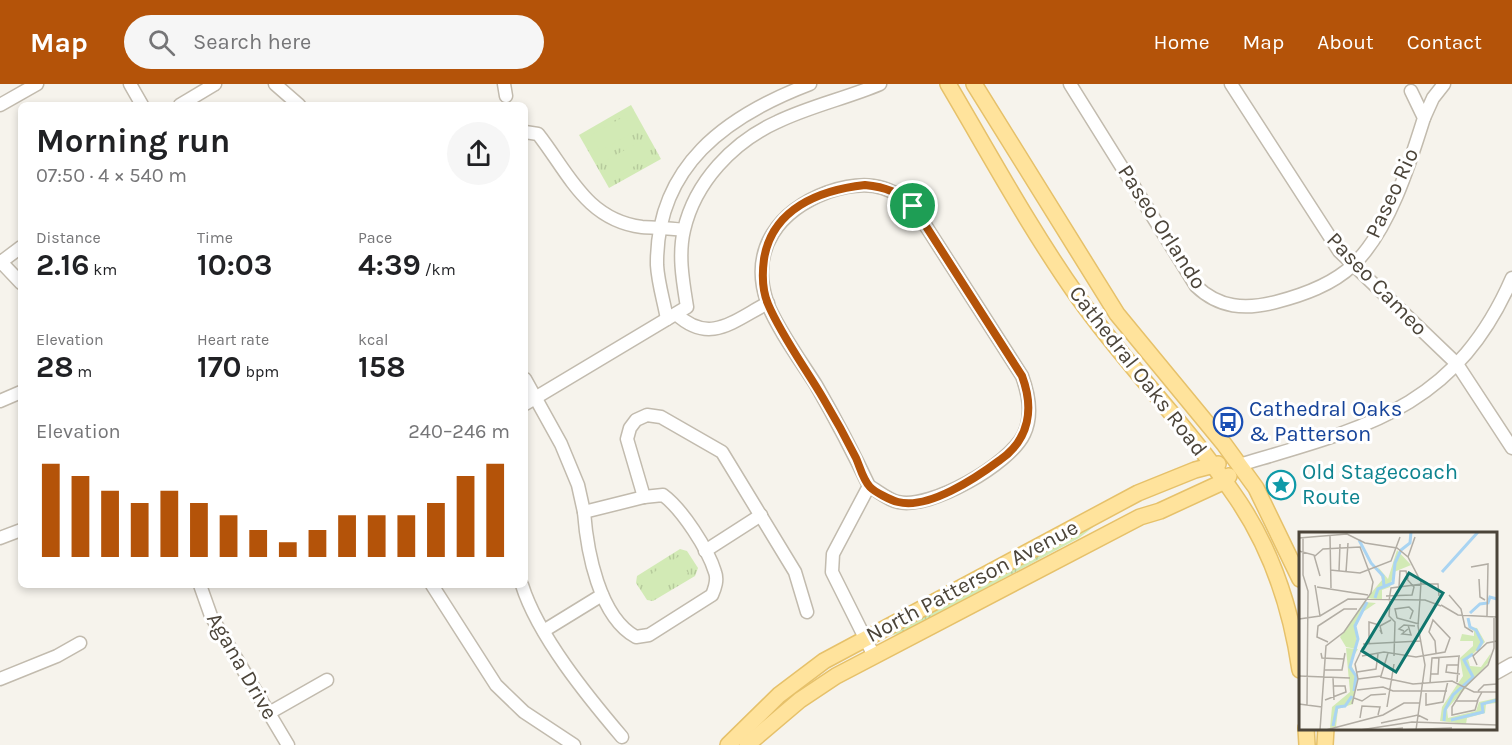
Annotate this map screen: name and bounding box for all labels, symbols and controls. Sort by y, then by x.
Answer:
search box [124,15,544,69]
text: Map [30,26,88,59]
icon: search [145,26,178,59]
text: Search here [193,29,311,55]
text: Home [1154,30,1210,54]
text: Map [1243,30,1284,54]
text: About [1317,30,1374,54]
text: Contact [1407,30,1482,54]
text: Morning run [36,122,230,160]
button: share [447,122,510,185]
street label: Paseo Rio [1360,144,1424,242]
street label: Paseo Orlando [1112,160,1212,294]
text: 07:50 · 4 × 540 m [36,164,187,187]
pin [887,180,938,231]
icon: arrive [896,189,929,222]
street label: Paseo Cameo [1321,227,1433,341]
text: Distance [36,228,101,247]
text: Time [197,228,233,247]
text: Pace [358,228,392,247]
text: 2.16 [36,247,90,283]
text: 10:03 [197,247,272,283]
text: 4:39 [358,247,421,283]
text: km [90,260,117,279]
text: /km [421,260,456,279]
street label: Cathedral Oaks Road [1063,281,1213,461]
text: Elevation [36,330,104,349]
text: Heart rate [197,330,269,349]
text: kcal [358,330,389,349]
text: 28 [36,349,74,385]
text: 170 [197,349,242,385]
text: 158 [358,349,406,385]
text: m [74,362,92,381]
text: bpm [242,362,279,381]
place label: Cathedral Oaks & Patterson [1249,396,1402,447]
bus stop icon: Cathedral Oaks & Patterson [1212,406,1244,438]
text: Elevation [36,420,121,443]
text: 240–246 m [408,420,510,443]
place label: Old Stagecoach Route [1302,459,1458,510]
place icon: Old Stagecoach Route [1265,469,1297,501]
street label: North Patterson Avenue [862,514,1082,648]
inset map [1299,532,1497,730]
street label: Agana Drive [201,608,283,724]

